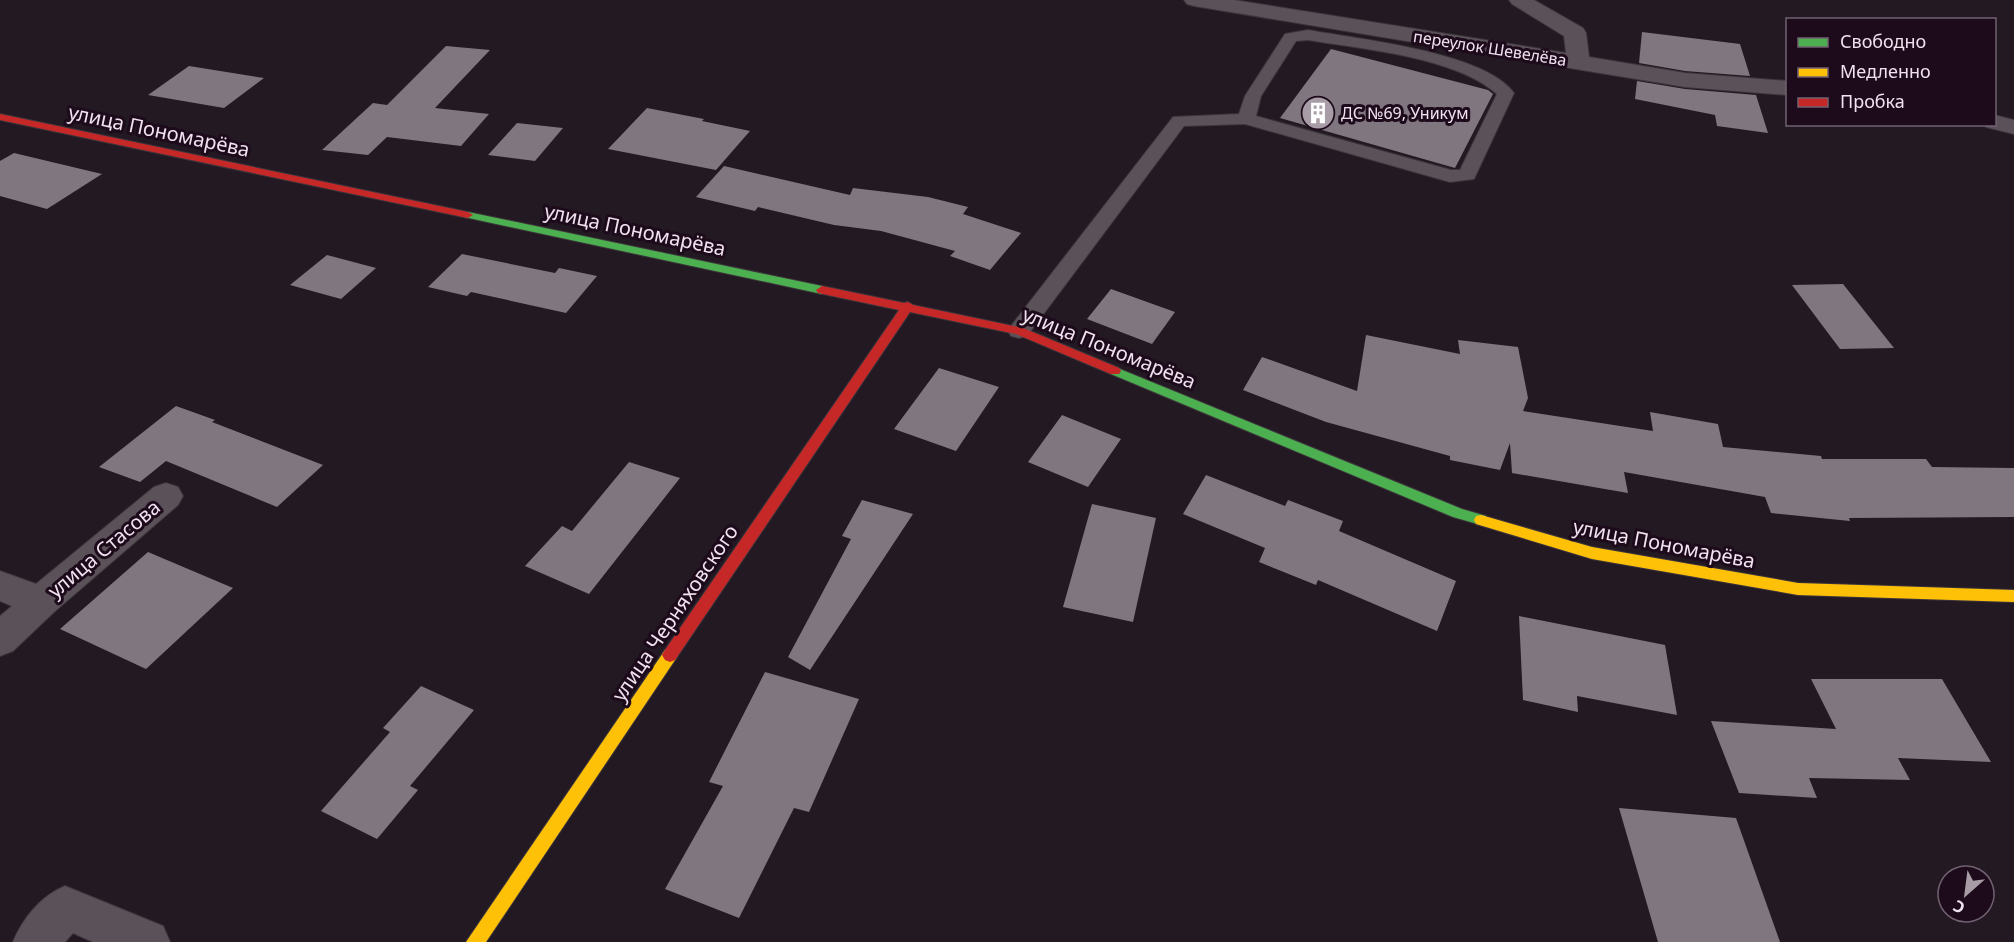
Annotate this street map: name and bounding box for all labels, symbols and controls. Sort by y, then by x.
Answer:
legend [1786,18,1996,126]
street label: переулок Шевелёва [1412,25,1568,71]
text: Свободно [1840,29,1926,53]
text: Медленно [1840,59,1931,83]
text: Пробка [1840,89,1905,113]
building icon: ДС №69, Уникум [1300,95,1336,131]
street label: улица Пономарёва [66,98,252,163]
place label: ДС №69, Уникум [1341,102,1469,124]
street label: улица Пономарёва [542,197,728,262]
street label: улица Пономарёва [1019,300,1200,395]
street label: улица Стасова [42,494,166,604]
street label: улица Пономарёва [1571,513,1757,574]
street label: улица Черняховского [605,519,744,706]
north arrow [1936,864,1996,924]
text: С [1949,895,1969,919]

